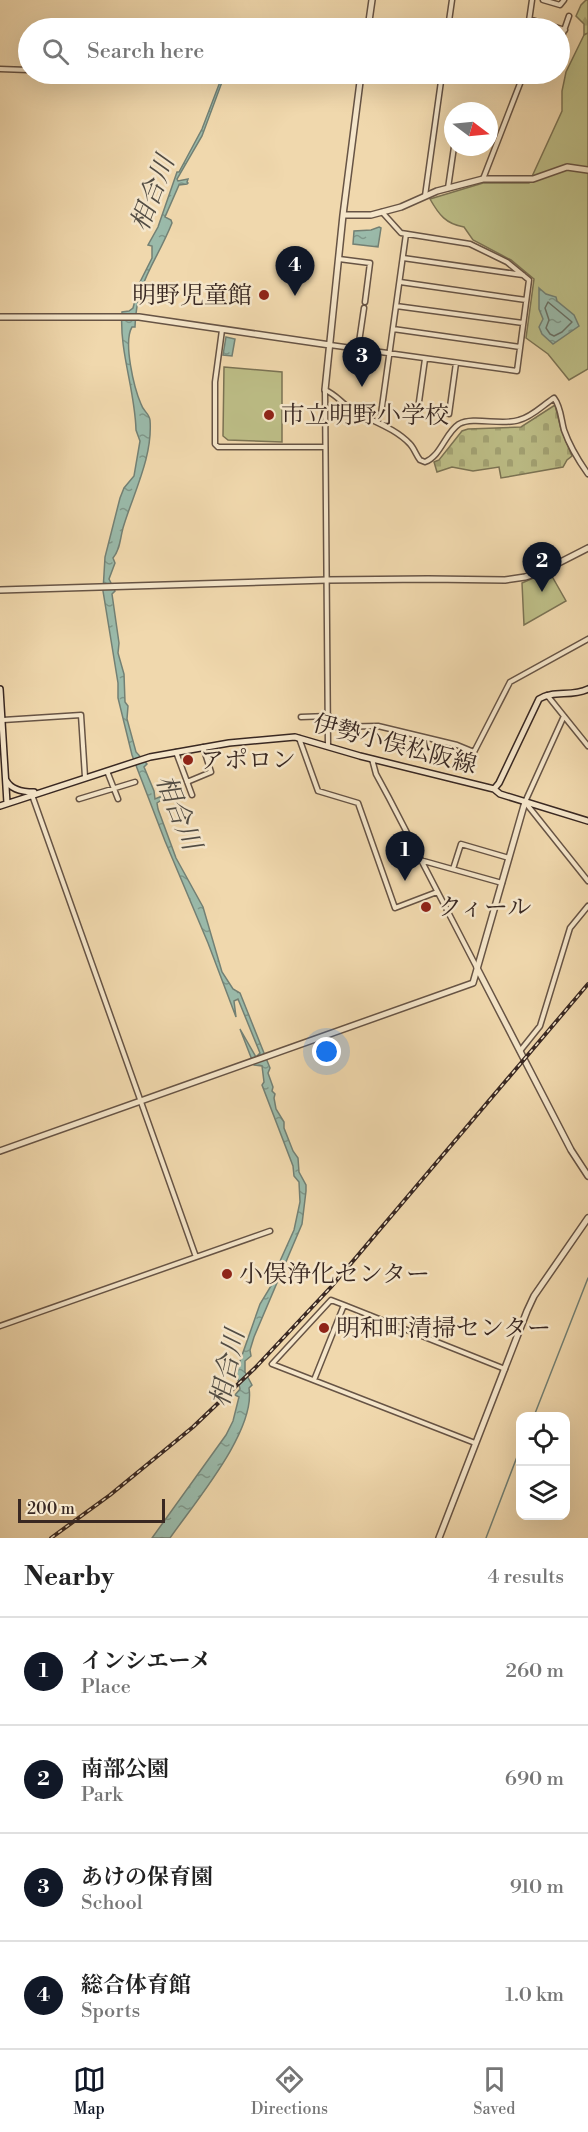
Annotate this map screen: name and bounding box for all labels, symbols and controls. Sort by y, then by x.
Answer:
search box [18,18,570,84]
icon: search [39,35,72,68]
text: Search here [87,38,204,65]
north arrow [444,102,498,156]
water label: 相合川 [124,148,183,236]
pin: 4 [276,246,314,296]
place label: 明野児童館 [132,281,252,311]
marker: 明野児童館 [257,288,271,302]
pin: 3 [342,338,382,387]
place label: 市立明野小学校 [281,401,449,431]
marker: 市立明野小学校 [262,408,276,422]
pin: 2 [522,542,562,592]
street label: 伊勢小俣松阪線 [310,709,480,781]
place label: アポロン [200,746,296,776]
marker: アポロン [181,753,195,767]
water label: 相合川 [149,770,209,857]
pin: 1 [386,832,424,881]
place label: クィール [438,893,532,923]
marker: クィール [419,900,433,914]
your location [312,1037,341,1066]
place label: 小俣浄化センター [239,1260,430,1290]
marker: 小俣浄化センター [220,1267,234,1281]
place label: 明和町清掃センター [336,1314,551,1344]
marker: 明和町清掃センター [317,1321,331,1335]
water label: 相合川 [204,1324,252,1410]
map controls [516,1412,570,1520]
button: locate [516,1412,570,1466]
button: layers [516,1466,570,1520]
scale bar [18,1496,165,1524]
text: 200 m [27,1499,75,1519]
text: Nearby [24,1561,114,1593]
text: 4 results [487,1565,564,1590]
text: インシエーメ [81,1648,211,1675]
text: 1 [39,1659,48,1684]
text: 260 m [506,1659,564,1684]
text: Place [81,1675,131,1700]
text: 南部公園 [81,1756,169,1783]
text: 2 [37,1767,50,1792]
text: 690 m [505,1767,564,1792]
text: Park [81,1783,123,1808]
text: あけの保育園 [81,1864,213,1891]
text: 3 [37,1875,50,1900]
text: 910 m [510,1875,564,1900]
text: School [81,1891,143,1916]
text: 総合体育館 [81,1972,191,1999]
text: 4 [37,1983,50,2008]
text: 1.0 km [505,1983,564,2008]
text: Sports [81,1999,140,2024]
tab: Map [73,2063,106,2119]
tab: Directions [251,2063,328,2119]
tab: Saved [473,2063,515,2119]

